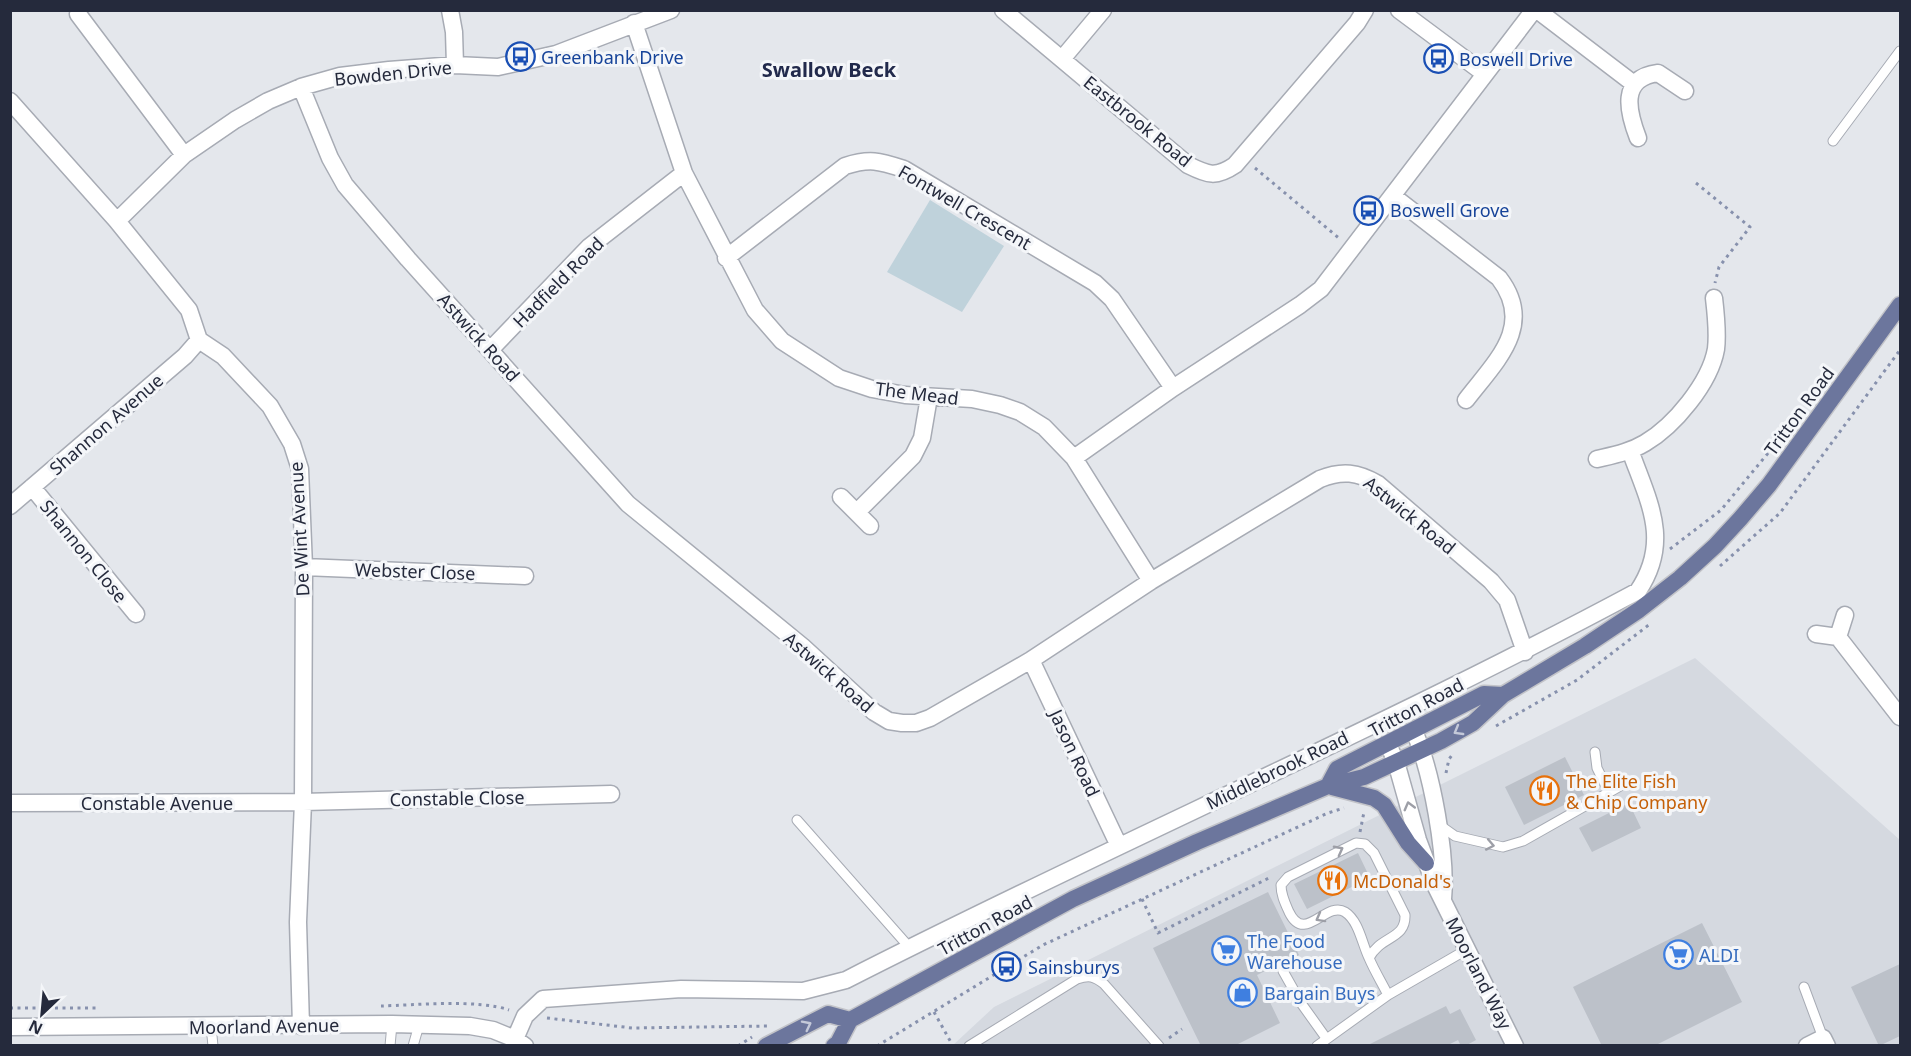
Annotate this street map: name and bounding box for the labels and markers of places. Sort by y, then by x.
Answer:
bus stop icon: Greenbank Drive [504,41,536,73]
bus stop icon: Boswell Drive [1422,43,1454,75]
place label: Greenbank Drive [541,45,684,69]
place label: Boswell Drive [1459,47,1573,71]
bus stop icon: Boswell Grove [1353,194,1385,226]
place label: Boswell Grove [1390,198,1509,222]
place label: The Elite Fish & Chip Company [1566,769,1708,814]
restaurant icon: The Elite Fish & Chip Company [1529,775,1561,807]
restaurant icon: McDonald's [1316,865,1348,897]
place label: McDonald's [1353,869,1451,893]
place label: The Food Warehouse [1247,929,1343,974]
supermarket icon: The Food Warehouse [1210,935,1242,967]
supermarket icon: ALDI [1662,939,1694,971]
place label: ALDI [1699,943,1739,967]
bus stop icon: Sainsburys [991,951,1023,983]
place label: Sainsburys [1028,955,1120,979]
shop icon: Bargain Buys [1227,977,1259,1009]
place label: Bargain Buys [1264,981,1375,1005]

